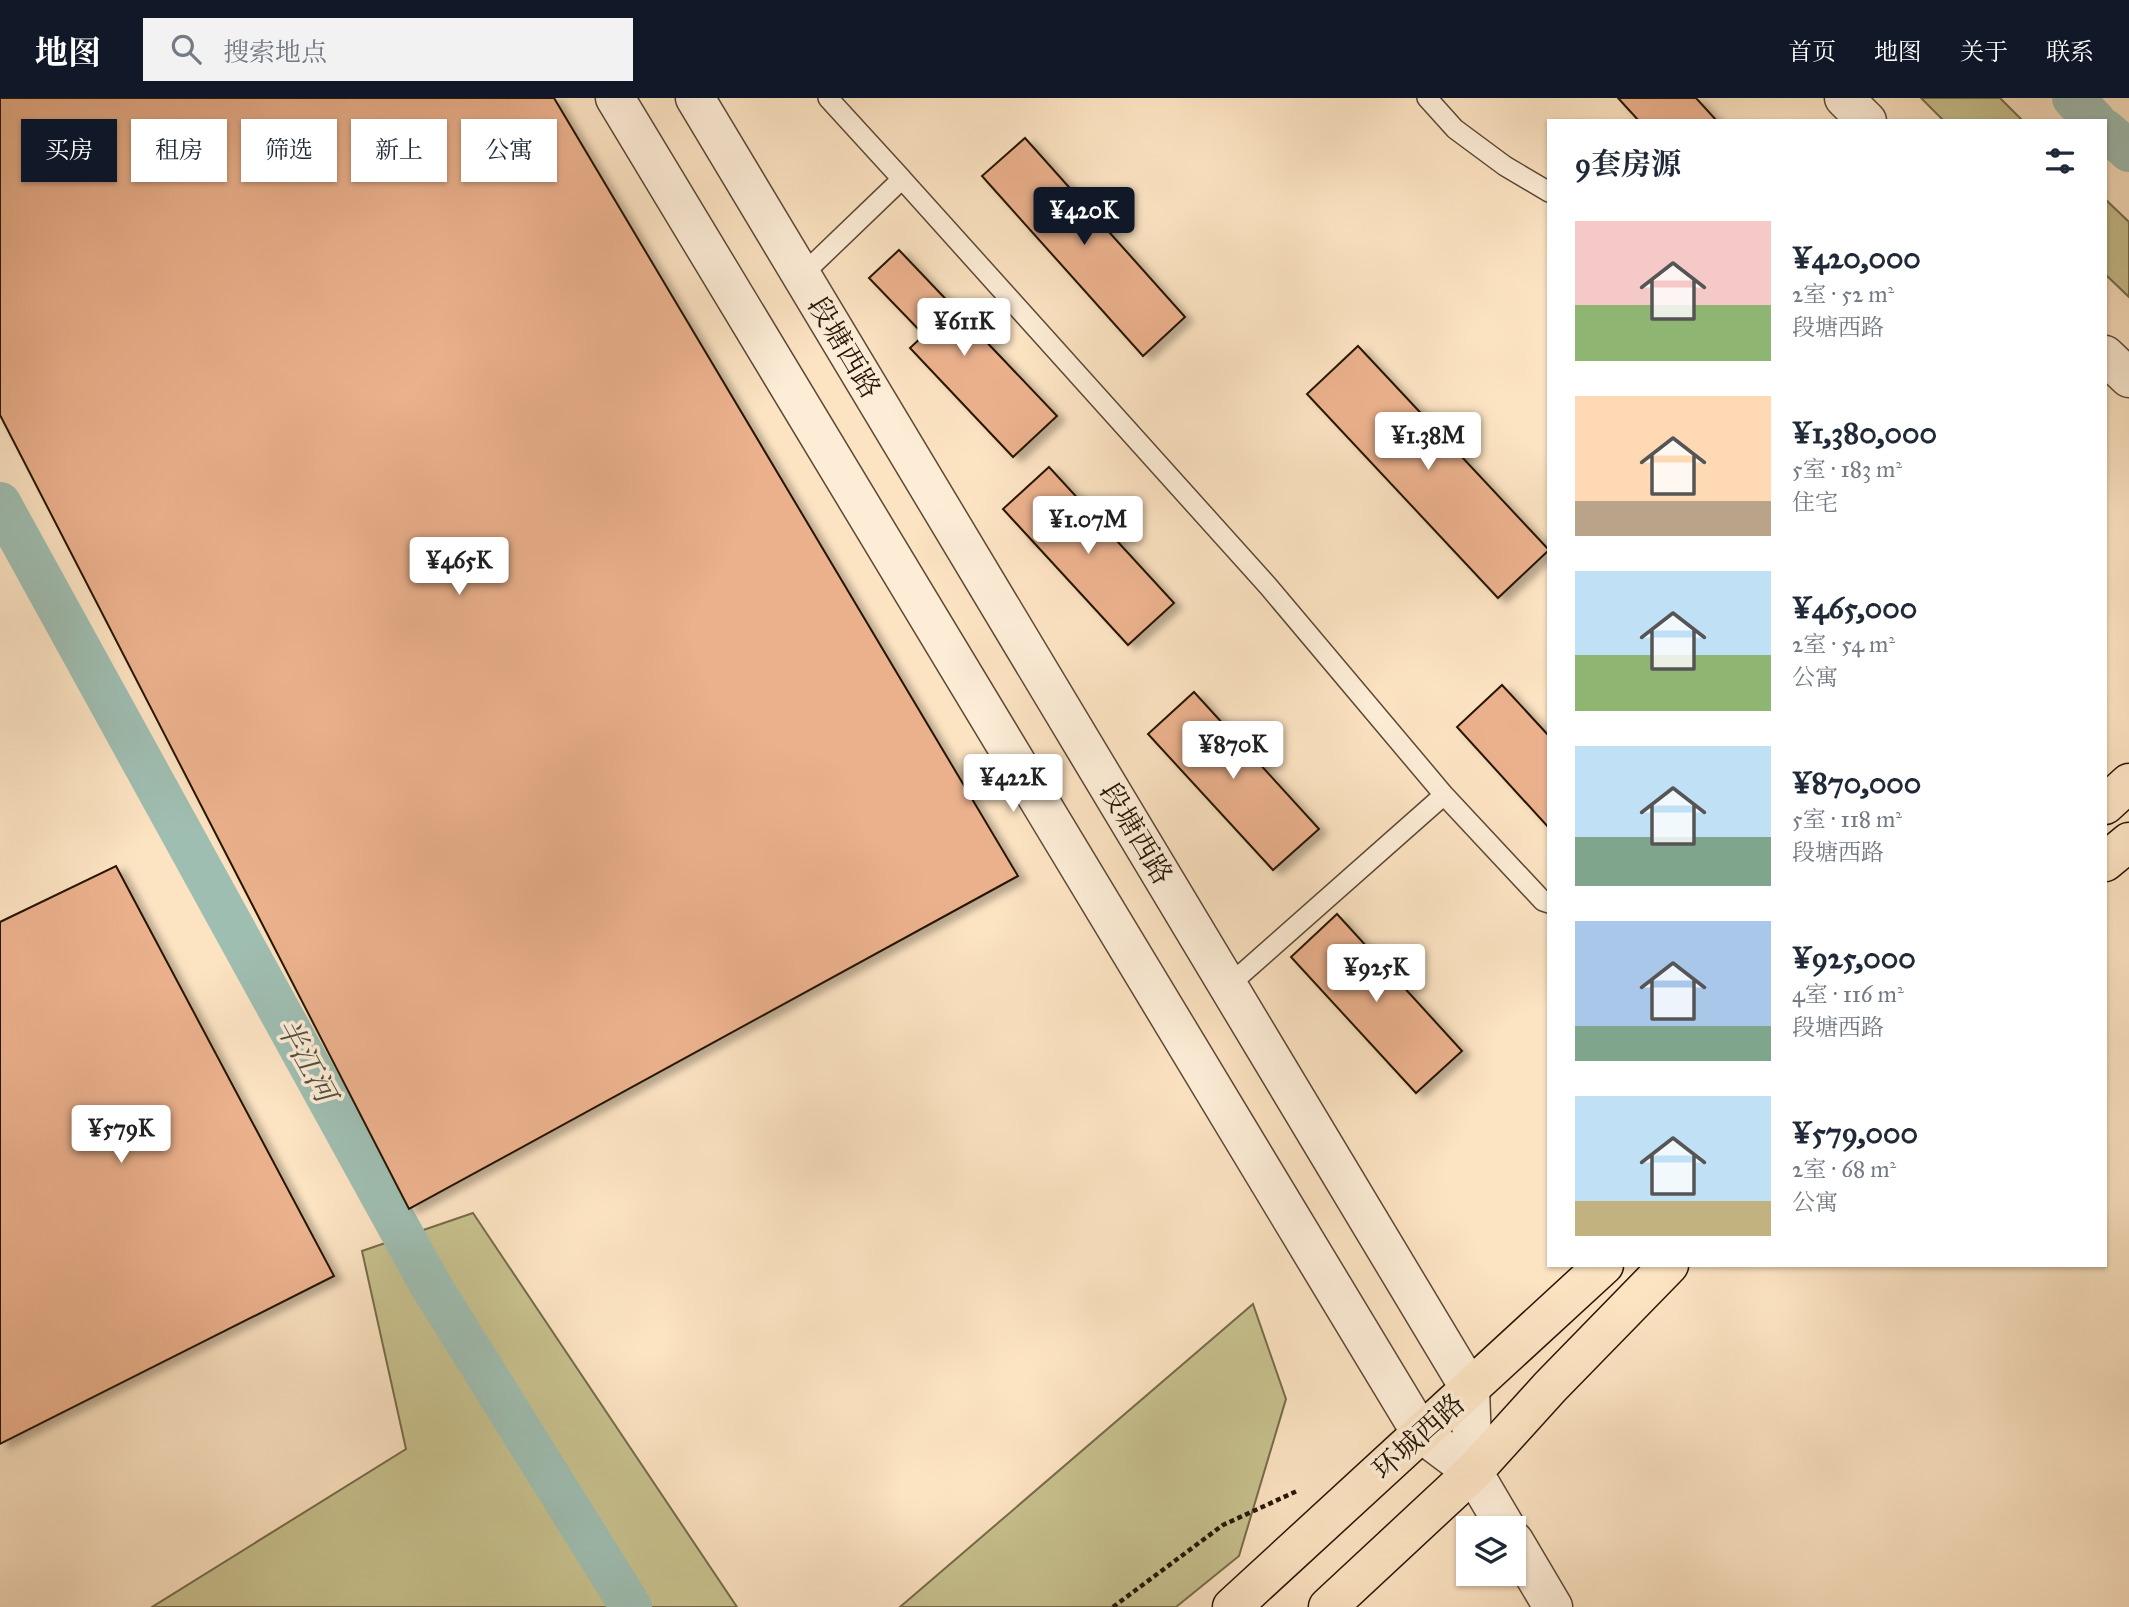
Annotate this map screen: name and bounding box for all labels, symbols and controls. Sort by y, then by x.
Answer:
search box [143,18,633,81]
icon: search [167,30,205,68]
text: 地图 [35,33,101,73]
text: 搜索地点 [223,36,327,68]
text: 首页 [1788,37,1836,67]
text: 地图 [1874,37,1922,67]
text: 关于 [1960,37,2008,67]
text: 联系 [2046,37,2094,67]
chip: 买房 [21,119,117,182]
chip: 租房 [131,119,227,182]
chip: 筛选 [241,119,337,182]
chip: 新上 [351,119,447,182]
chip: 公寓 [461,119,557,182]
icon: filters [2041,142,2079,180]
text: 9套房源 [1575,146,1681,182]
pin: ¥420K [1035,188,1133,247]
text: ¥420K [1050,196,1118,224]
text: ¥420,000 [1792,240,1921,276]
icon: home [1631,249,1715,333]
text: 2室 · 52 m² [1792,280,1894,308]
street label: 段塘西路 [801,290,888,404]
pin: ¥611K [915,299,1013,358]
text: ¥611K [933,307,995,335]
text: 段塘西路 [1792,313,1884,341]
pin: ¥1.38M [1371,412,1485,472]
text: ¥1,380,000 [1792,415,1937,451]
text: ¥1.38M [1391,421,1465,449]
icon: home [1631,424,1715,508]
text: 5室 · 183 m² [1792,455,1902,483]
text: 住宅 [1792,488,1838,516]
pin: ¥1.07M [1031,496,1145,556]
text: ¥1.07M [1049,505,1127,533]
pin: ¥465K [410,538,508,597]
text: ¥465K [426,546,492,574]
text: ¥465,000 [1792,590,1917,626]
icon: home [1631,599,1715,683]
text: 2室 · 54 m² [1792,630,1895,658]
text: 公寓 [1792,663,1838,691]
pin: ¥870K [1184,722,1282,781]
text: ¥870K [1198,730,1268,758]
pin: ¥422K [964,754,1062,814]
text: ¥422K [980,763,1046,791]
text: ¥870,000 [1792,765,1921,801]
icon: home [1631,774,1715,858]
street label: 段塘西路 [1093,776,1180,890]
text: 5室 · 118 m² [1792,805,1902,833]
text: 段塘西路 [1792,838,1884,866]
text: ¥925,000 [1792,940,1916,976]
pin: ¥925K [1327,944,1425,1004]
icon: home [1631,949,1715,1033]
text: ¥925K [1343,953,1409,981]
text: 4室 · 116 m² [1792,980,1904,1008]
water label: 半江河 [268,1012,346,1112]
text: 段塘西路 [1792,1013,1884,1041]
pin: ¥579K [72,1105,170,1165]
text: ¥579K [88,1114,154,1142]
text: ¥579,000 [1792,1115,1918,1151]
icon: home [1631,1124,1715,1208]
text: 2室 · 68 m² [1792,1155,1896,1183]
text: 公寓 [1792,1188,1838,1216]
street label: 环城西路 [1365,1386,1472,1487]
map controls [1456,1516,1526,1586]
button: layers [1456,1516,1526,1586]

